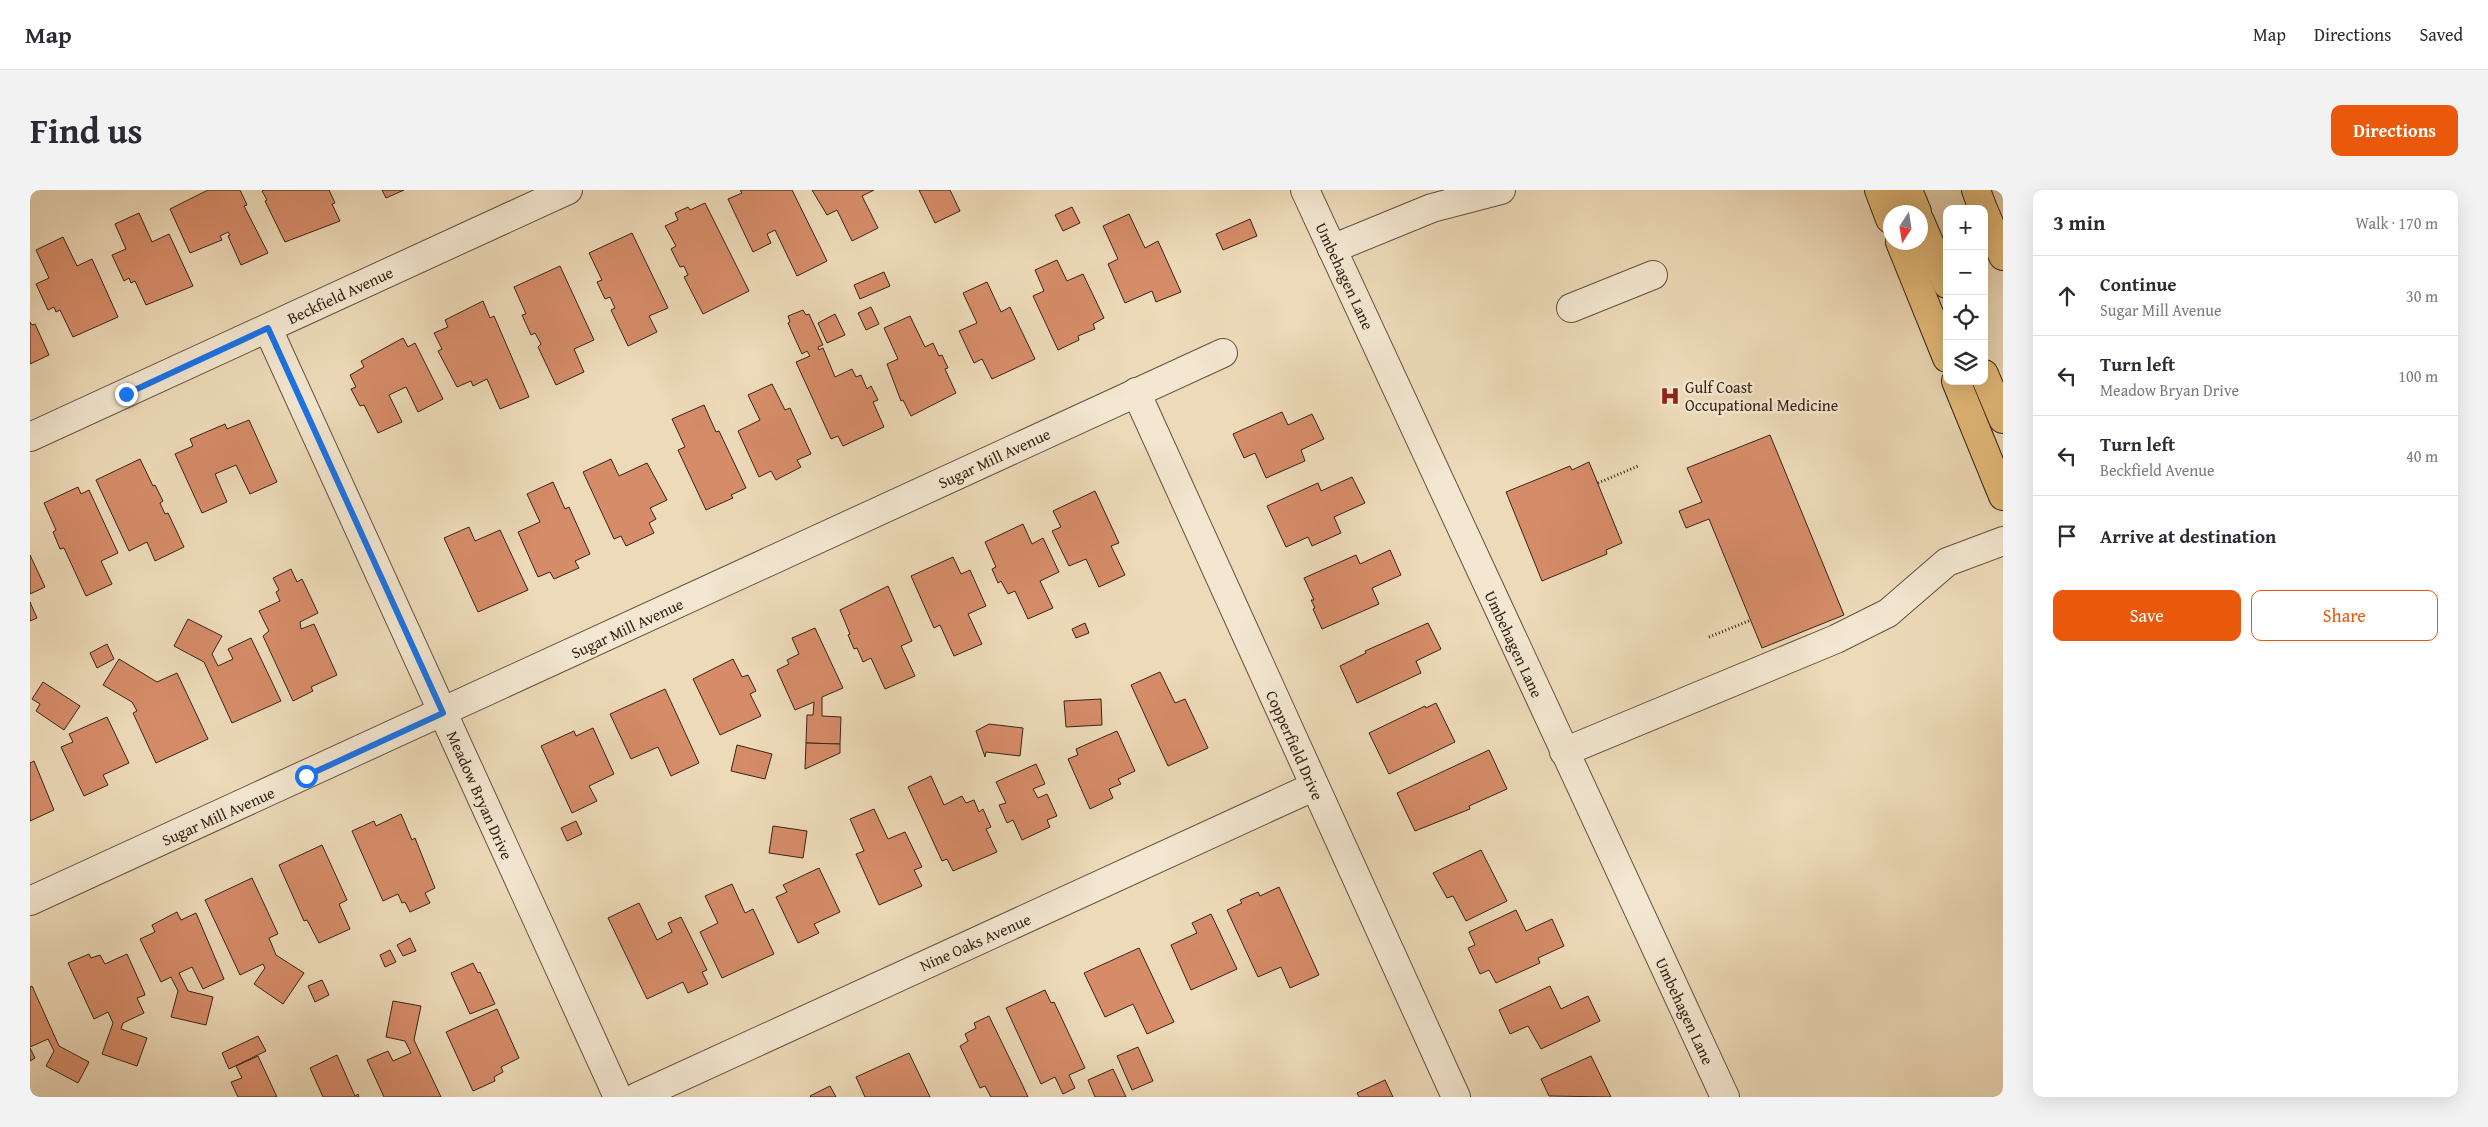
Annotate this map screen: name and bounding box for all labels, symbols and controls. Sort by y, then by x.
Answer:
text: Map [25,17,72,52]
text: Map [2253,21,2286,48]
text: Directions [2314,21,2391,48]
text: Saved [2419,21,2463,48]
text: Find us [30,105,143,156]
button: Directions [2331,105,2458,156]
north arrow [1883,205,1928,250]
map controls [1943,205,1988,385]
button: + [1943,205,1988,250]
text: 3 min [2053,207,2105,238]
text: Walk · 170 m [2355,211,2438,235]
street label: Umbehagen Lane [1310,218,1380,334]
button: − [1943,250,1988,295]
street label: Beckfield Avenue [283,260,397,330]
text: Continue [2100,270,2177,298]
icon: ahead [2053,282,2081,310]
text: 30 m [2406,284,2438,308]
button: locate [1943,295,1988,340]
text: Sugar Mill Avenue [2100,298,2221,322]
button: layers [1943,340,1988,385]
text: Turn left [2100,350,2175,378]
icon: left [2053,362,2081,390]
text: 100 m [2398,364,2438,388]
place label: Gulf Coast Occupational Medicine [1685,375,1838,417]
text: Meadow Bryan Drive [2100,378,2239,402]
route end [115,383,138,406]
hospital icon: Gulf Coast Occupational Medicine [1659,385,1681,407]
street label: Sugar Mill Avenue [934,421,1054,495]
text: Turn left [2100,430,2175,458]
icon: left [2053,442,2081,470]
text: 40 m [2406,444,2438,468]
text: Beckfield Avenue [2100,458,2214,482]
icon: arrive [2053,522,2081,550]
text: Arrive at destination [2100,522,2276,550]
street label: Umbehagen Lane [1479,586,1549,702]
button: Save [2053,590,2241,641]
button: Share [2251,590,2438,641]
street label: Sugar Mill Avenue [567,591,687,665]
street label: Copperfield Drive [1260,686,1330,804]
street label: Meadow Bryan Drive [441,727,519,863]
route start [295,765,318,788]
street label: Sugar Mill Avenue [158,780,278,852]
street label: Nine Oaks Avenue [916,907,1034,977]
street label: Umbehagen Lane [1650,953,1720,1069]

